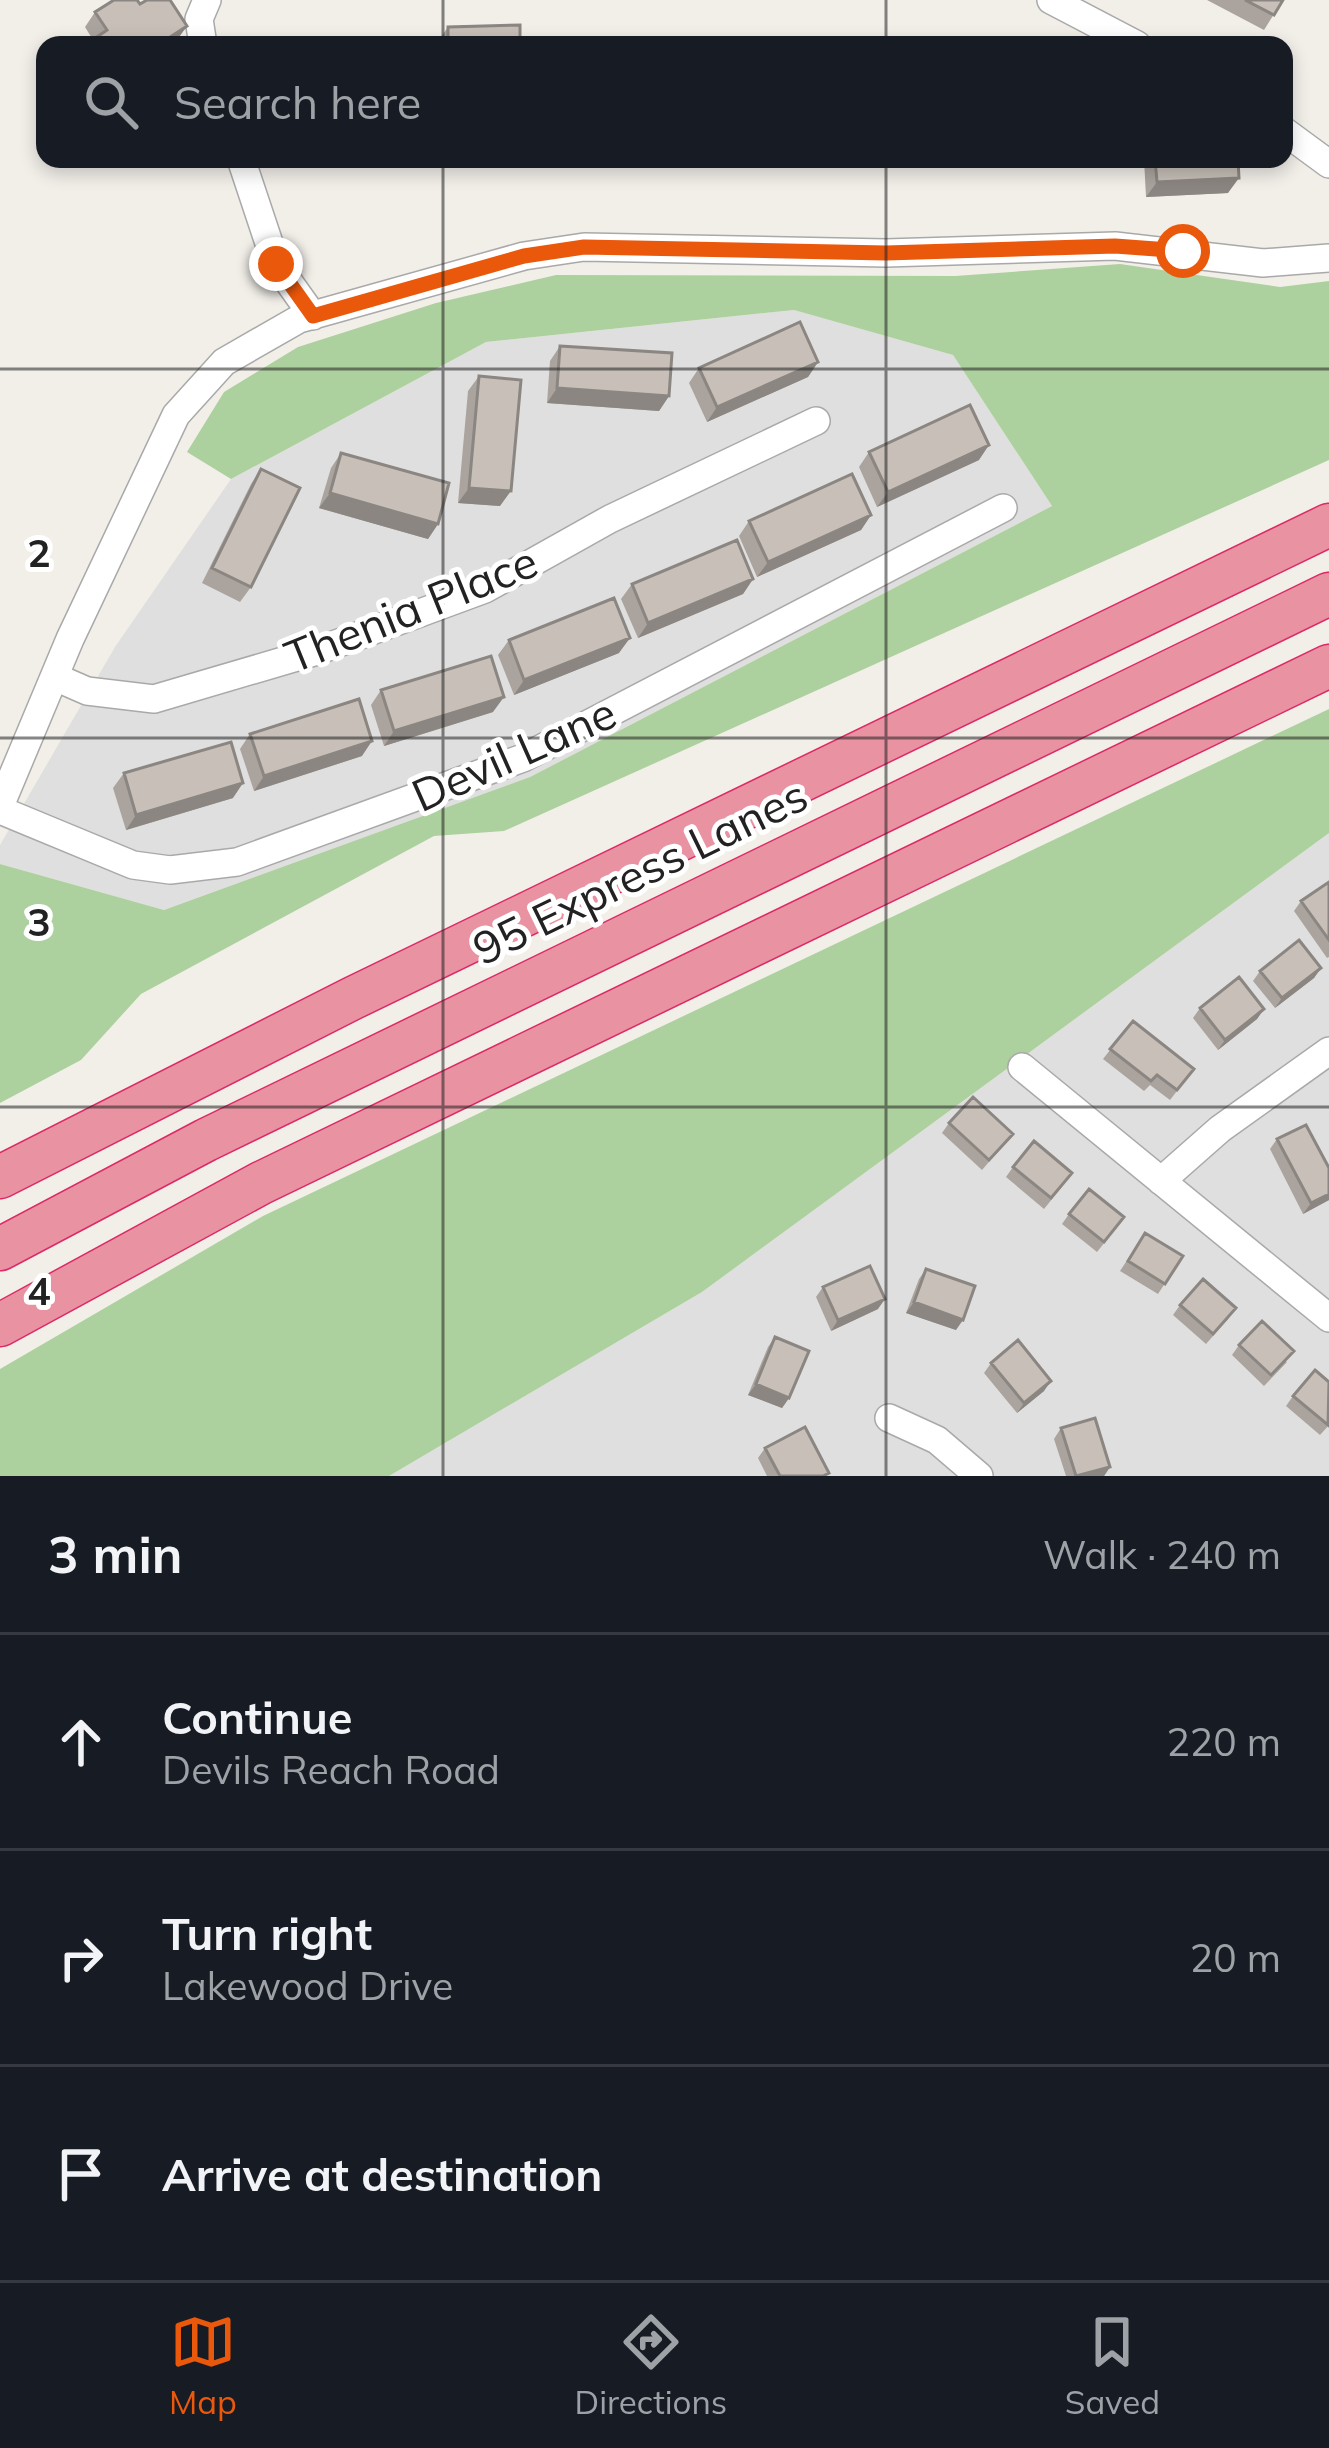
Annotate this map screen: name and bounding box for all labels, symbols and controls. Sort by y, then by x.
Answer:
search box [36,36,1293,168]
icon: search [78,69,144,135]
text: Search here [174,74,421,130]
route start [1156,224,1210,278]
route end [249,237,303,291]
text: 2 [27,528,51,577]
street label: Thenia Place [276,532,545,684]
street label: Devil Lane [403,683,624,823]
street label: 95 Express Lanes [463,766,816,976]
text: 3 [27,897,51,946]
text: 4 [27,1266,51,1315]
text: 3 min [48,1522,183,1586]
text: Walk · 240 m [1043,1530,1281,1579]
text: Continue [162,1689,352,1745]
icon: ahead [48,1709,114,1775]
text: 220 m [1166,1717,1281,1766]
text: Devils Reach Road [162,1745,500,1794]
text: Turn right [162,1905,372,1961]
icon: right [48,1925,114,1991]
text: 20 m [1190,1933,1281,1982]
text: Lakewood Drive [162,1961,453,2010]
icon: arrive [48,2141,114,2207]
text: Arrive at destination [162,2146,602,2202]
tab: Map [169,2309,237,2422]
tab: Directions [575,2309,727,2422]
tab: Saved [1065,2309,1160,2422]

